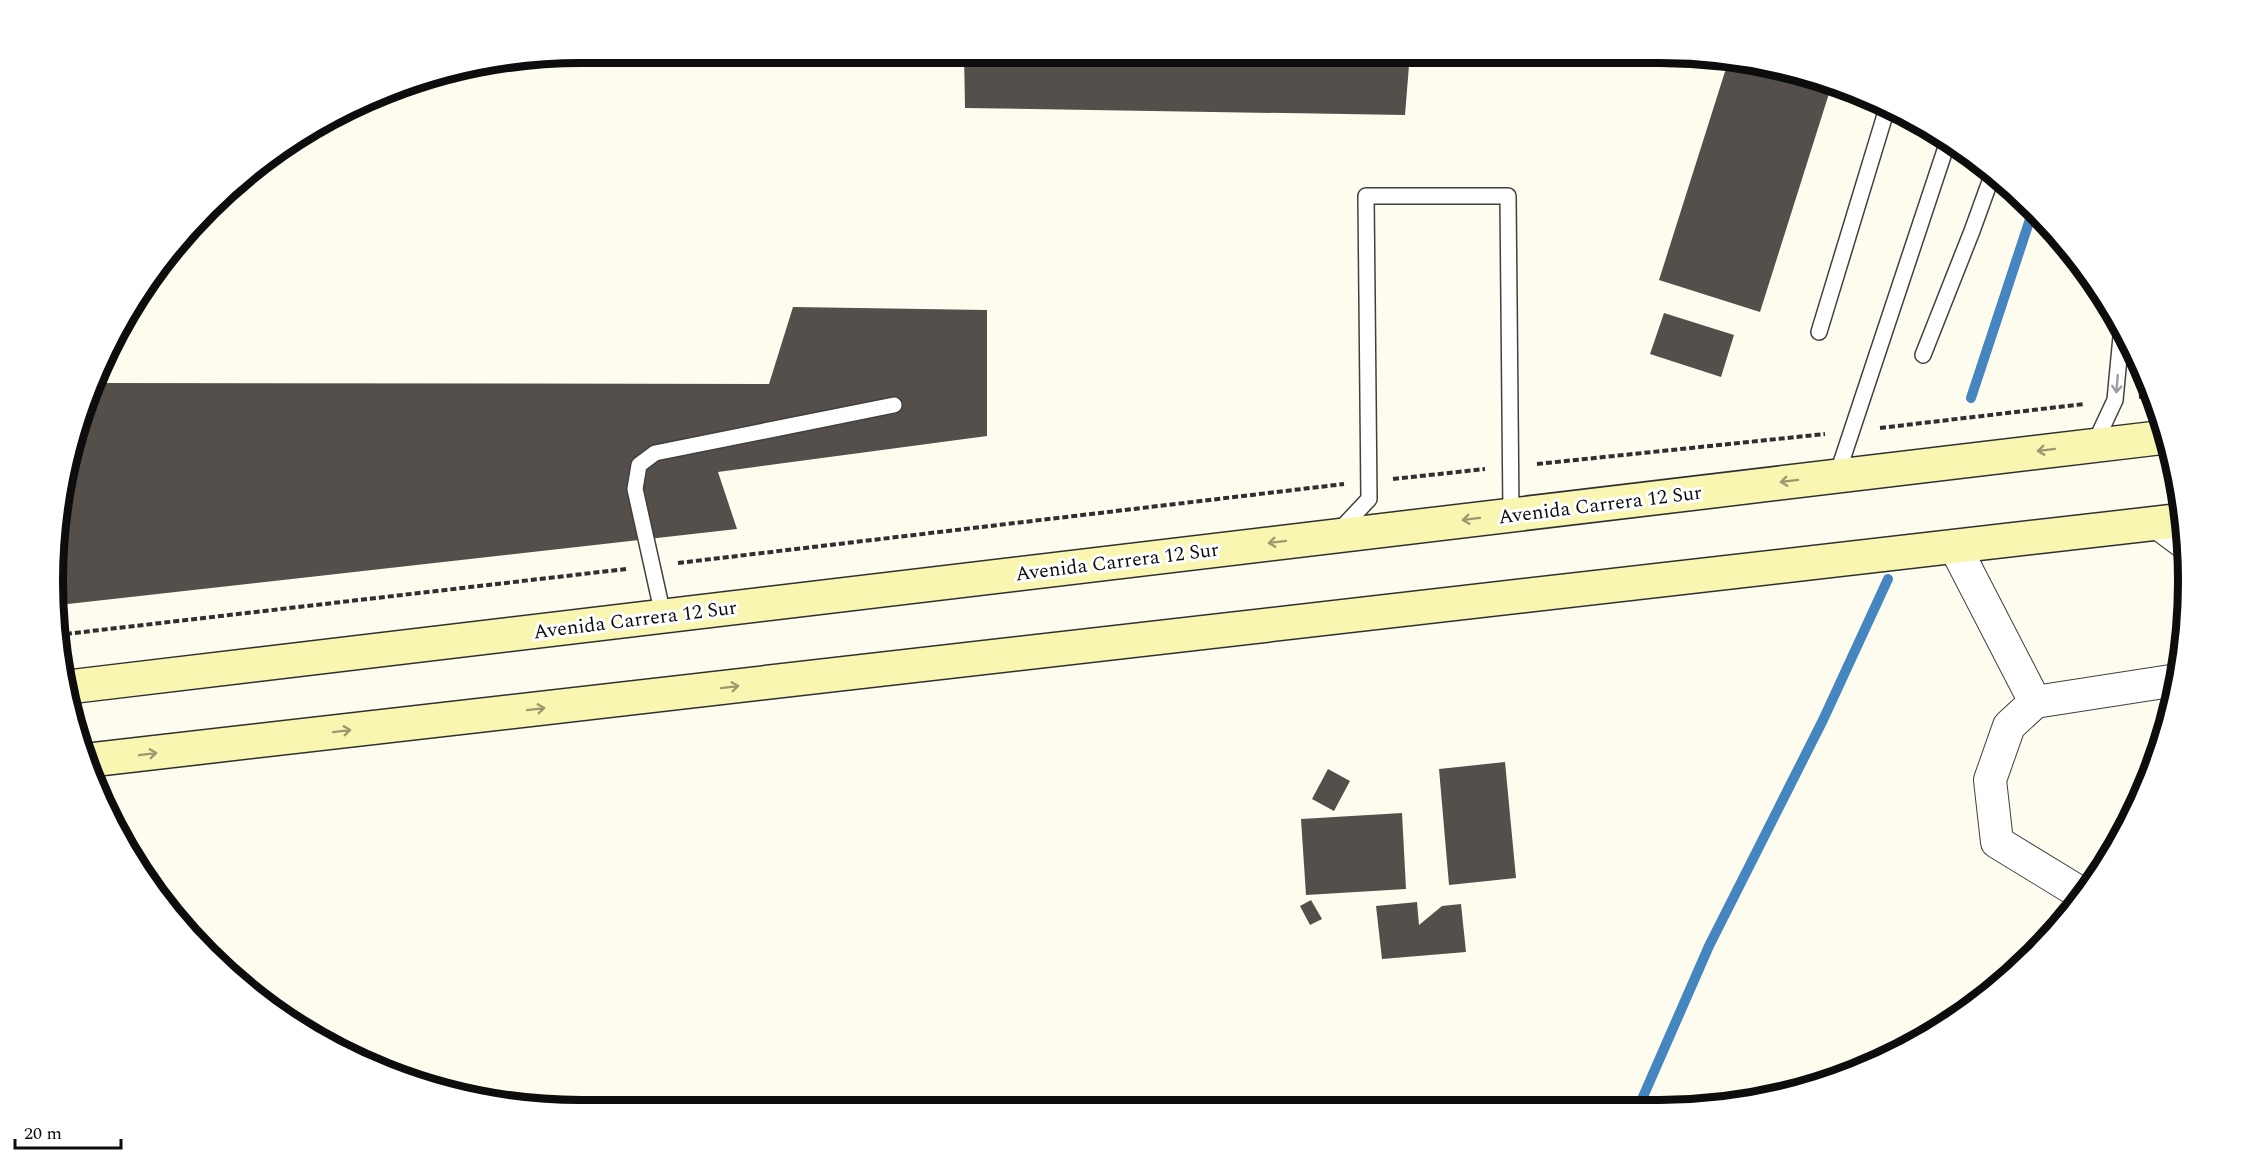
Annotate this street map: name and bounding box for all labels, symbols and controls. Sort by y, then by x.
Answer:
one-way arrow [2111,373,2122,393]
one-way arrow [2036,445,2056,456]
one-way arrow [1780,476,1800,487]
street label: Avenida Carrera 12 Sur [1497,478,1704,532]
one-way arrow [1461,514,1481,525]
street label: Avenida Carrera 12 Sur [1014,535,1221,589]
one-way arrow [1268,537,1287,548]
street label: Avenida Carrera 12 Sur [532,593,739,647]
one-way arrow [719,681,739,692]
one-way arrow [525,703,545,714]
one-way arrow [332,726,352,737]
one-way arrow [138,748,158,759]
scale bar [15,1112,122,1150]
text: 20 m [24,1120,62,1147]

